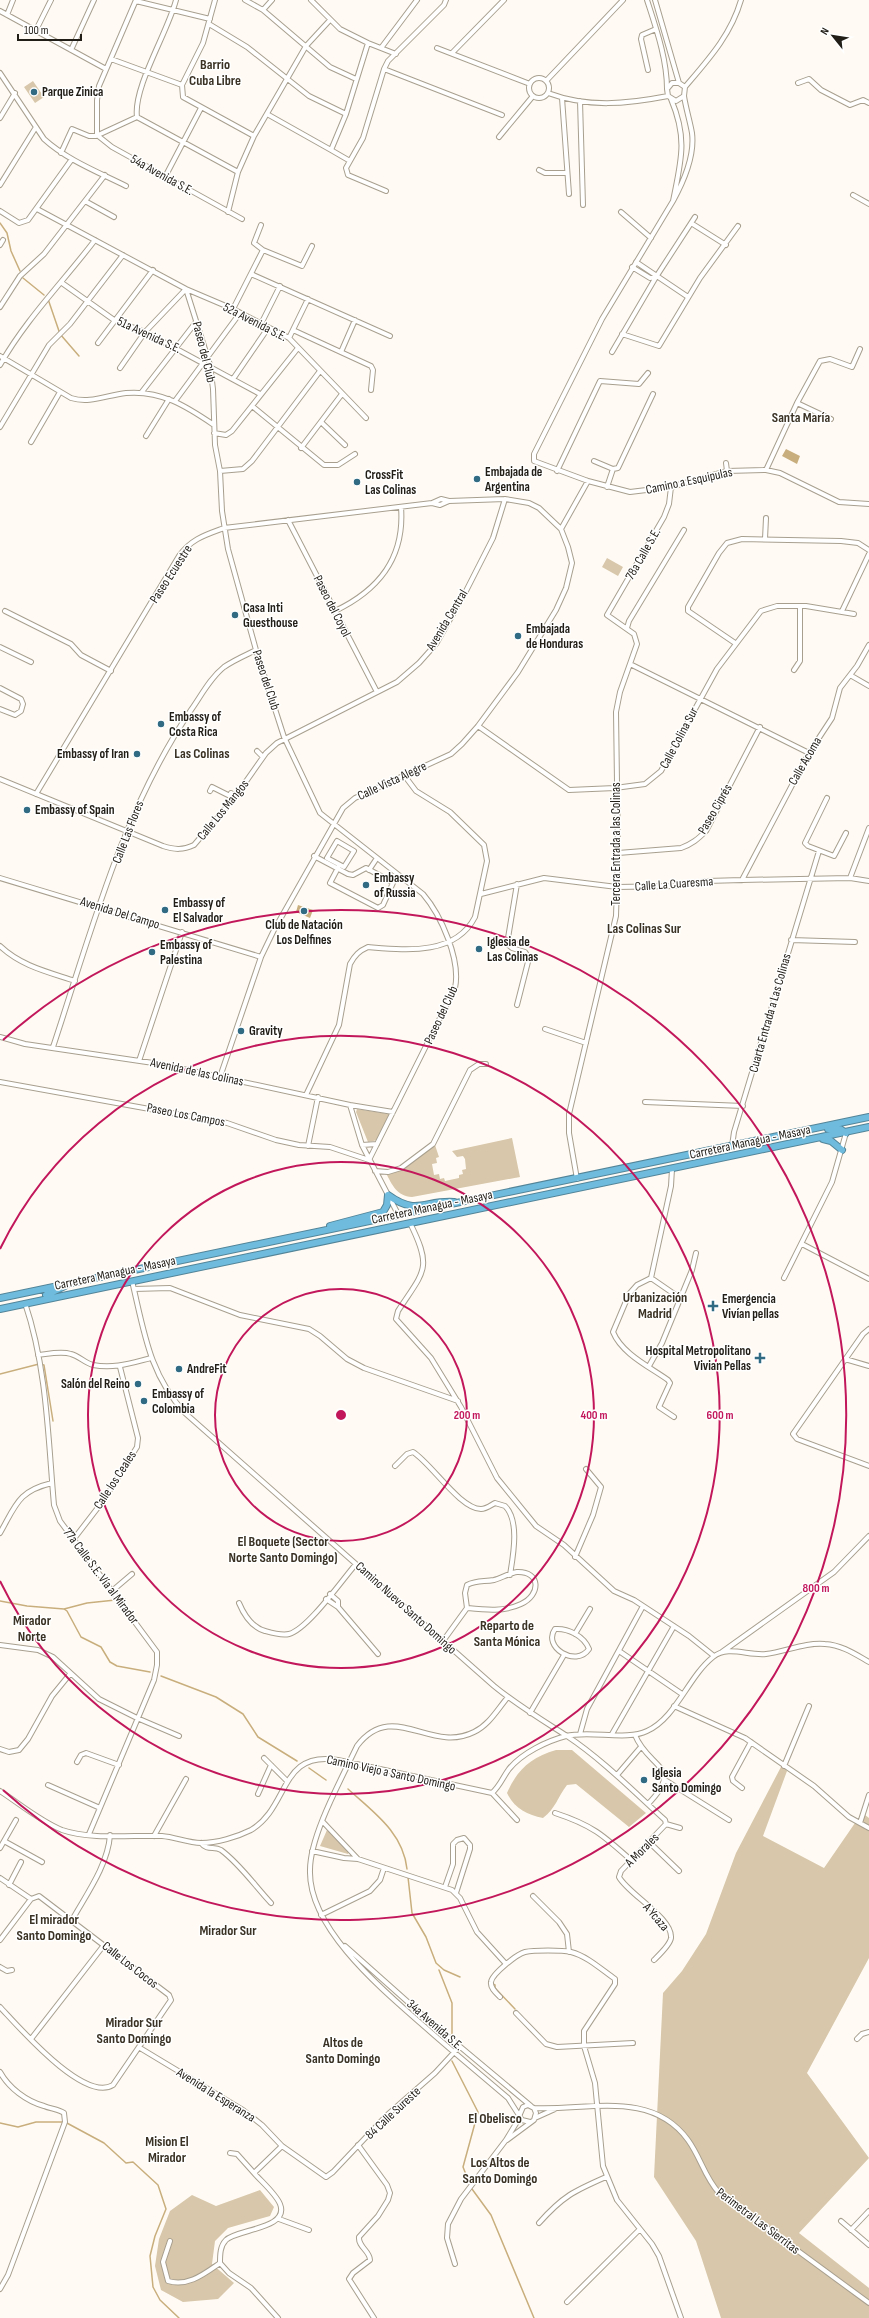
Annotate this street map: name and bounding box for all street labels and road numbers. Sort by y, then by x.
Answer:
street label: 54a Avenida S.E. [128,151,196,199]
street label: 52a Avenida S.E. [220,299,290,345]
street label: 51a Avenida S.E. [114,313,184,357]
street label: Paseo del Club [189,320,219,384]
street label: Camino a Esquipulas [644,464,734,498]
street label: 78a Calle S.E. [622,525,664,583]
street label: Paseo Ecuestre [146,542,196,606]
street label: Paseo del Coyol [310,573,354,639]
street label: Avenida Central [422,587,471,654]
street label: Paseo del Club [249,648,283,712]
street label: Calle Colina Sur [656,704,702,771]
street label: Calle Acoma [785,734,825,788]
street label: Calle Vista Alegre [355,758,429,804]
street label: Calle Los Mangos [194,776,253,844]
street label: Paseo Ciprés [694,781,736,837]
street label: Tercera Entrada a las Colinas [608,782,624,906]
street label: Calle Las Flores [109,798,147,866]
street label: Calle La Cuaresma [634,873,714,895]
street label: Avenida Del Campo [77,893,162,933]
street label: Cuarta Entrada a Las Colinas [745,951,795,1074]
street label: Paseo del Club [421,983,461,1047]
street label: Avenida de las Colinas [148,1054,245,1090]
street label: Paseo Los Campos [146,1100,227,1130]
street label: Carretera Managua - Masaya [688,1121,812,1163]
street label: Carretera Managua - Masaya [370,1186,494,1228]
street label: Carretera Managua - Masaya [53,1252,177,1294]
street label: Calle los Ceales [90,1447,140,1512]
street label: 77a Calle S.E. Vía al Mirador [60,1525,143,1628]
street label: Camino Nuevo Santo Domingo [352,1558,460,1658]
street label: Camino Viejo a Santo Domingo [325,1752,457,1794]
street label: A Morales [621,1829,663,1871]
street label: A Ycaza [639,1899,673,1934]
street label: Calle Los Cocos [99,1938,162,1992]
street label: 34a Avenida S.E. [403,1996,467,2054]
street label: Avenida la Esperanza [173,2064,258,2126]
street label: 84 Calle Sureste [362,2083,424,2143]
street label: Perimetral Las Sierritas [713,2184,803,2258]

